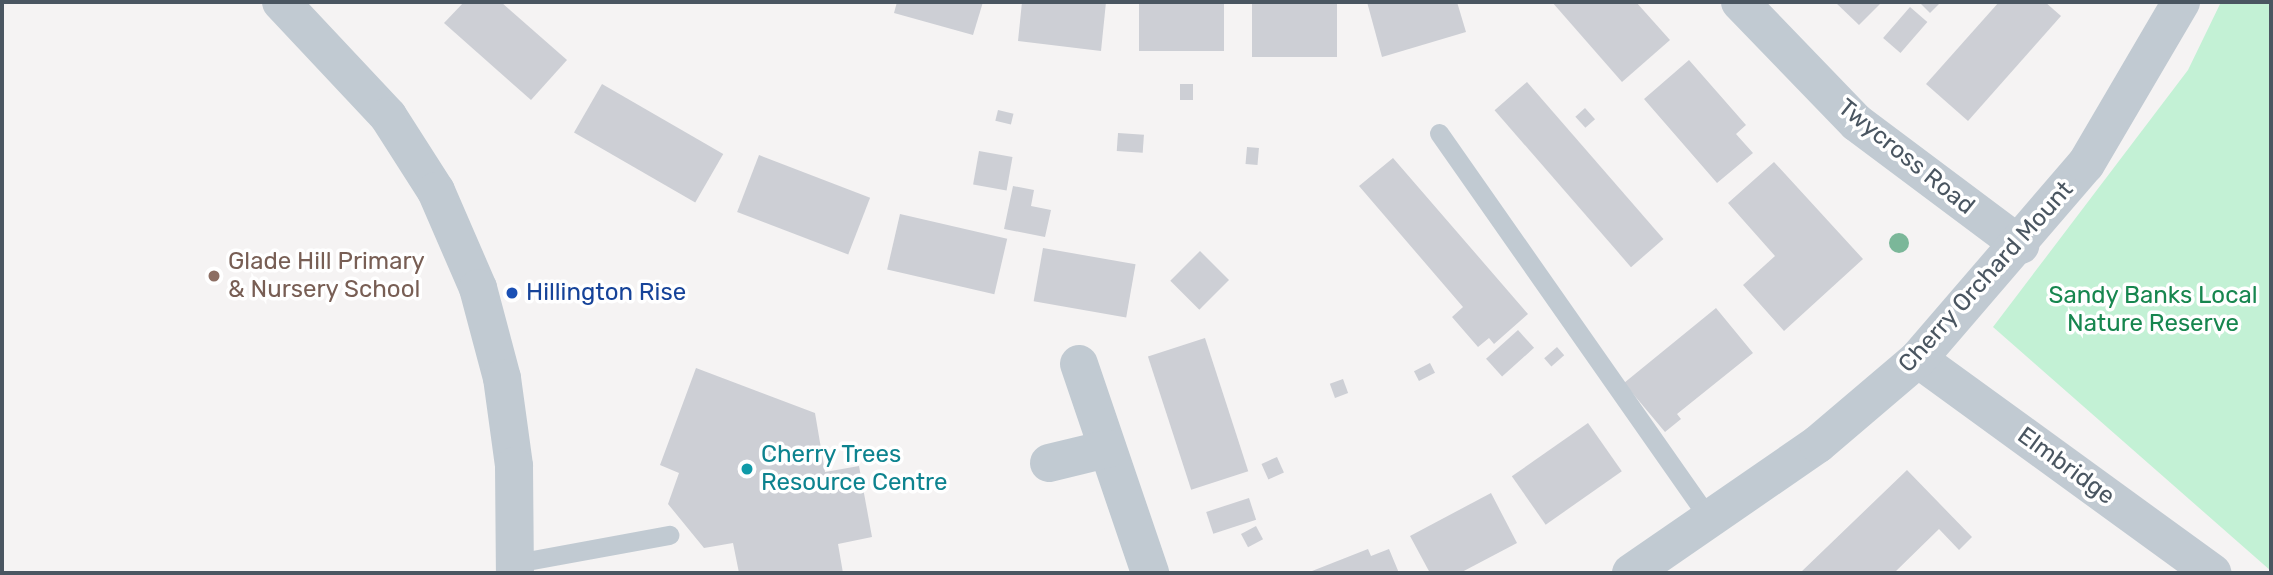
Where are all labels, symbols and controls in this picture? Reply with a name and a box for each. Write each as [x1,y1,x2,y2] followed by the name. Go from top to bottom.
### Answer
[1832,93,1980,221] street label: Twycross Road
[1892,175,2080,379] street label: Cherry Orchard Mount
[228,248,425,304] place label: Glade Hill Primary & Nursery School
[206,268,222,284] marker: Glade Hill Primary & Nursery School
[526,279,686,307] place label: Hillington Rise
[2048,282,2258,338] park label: Sandy Banks Local Nature Reserve
[504,285,520,301] marker: Hillington Rise
[2012,421,2120,511] street label: Elmbridge
[761,441,947,497] place label: Cherry Trees Resource Centre
[739,461,755,477] marker: Cherry Trees Resource Centre

